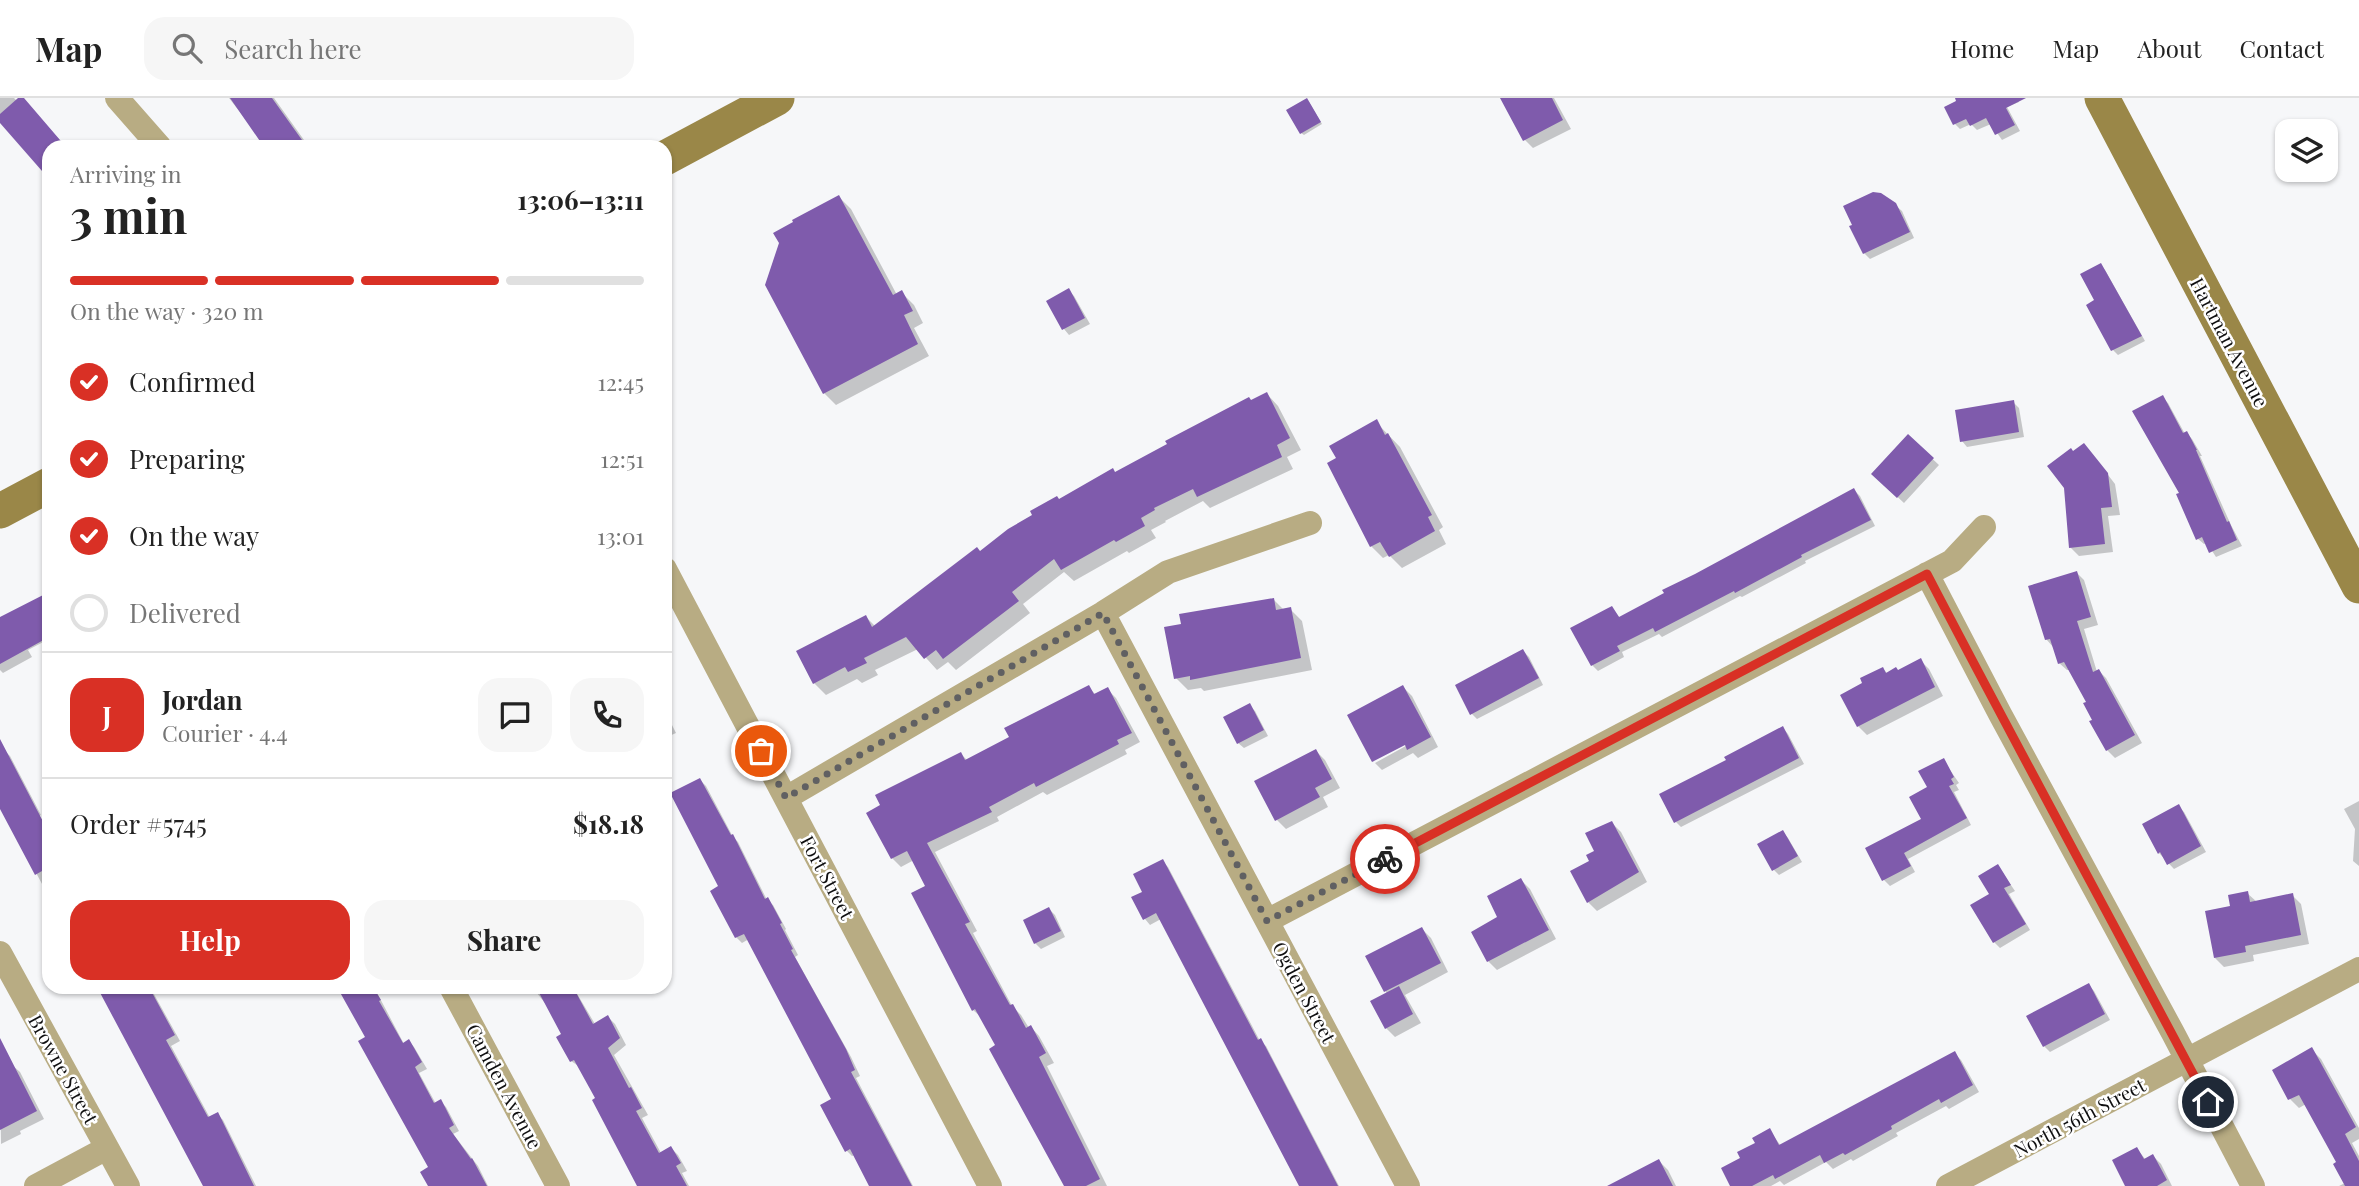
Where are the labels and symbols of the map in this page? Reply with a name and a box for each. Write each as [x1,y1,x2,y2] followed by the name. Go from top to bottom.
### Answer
[2185,273,2275,411] street label: Hartman Avenue
[731,721,791,781] pin
[1350,824,1420,894] courier
[795,831,861,924] street label: Fort Street
[1267,937,1343,1048] street label: Ogden Street
[23,1010,105,1129] street label: Browne Street
[461,1019,549,1153] street label: Camden Avenue
[2008,1071,2150,1163] street label: North 56th Street
[2178,1072,2238,1132] pin

